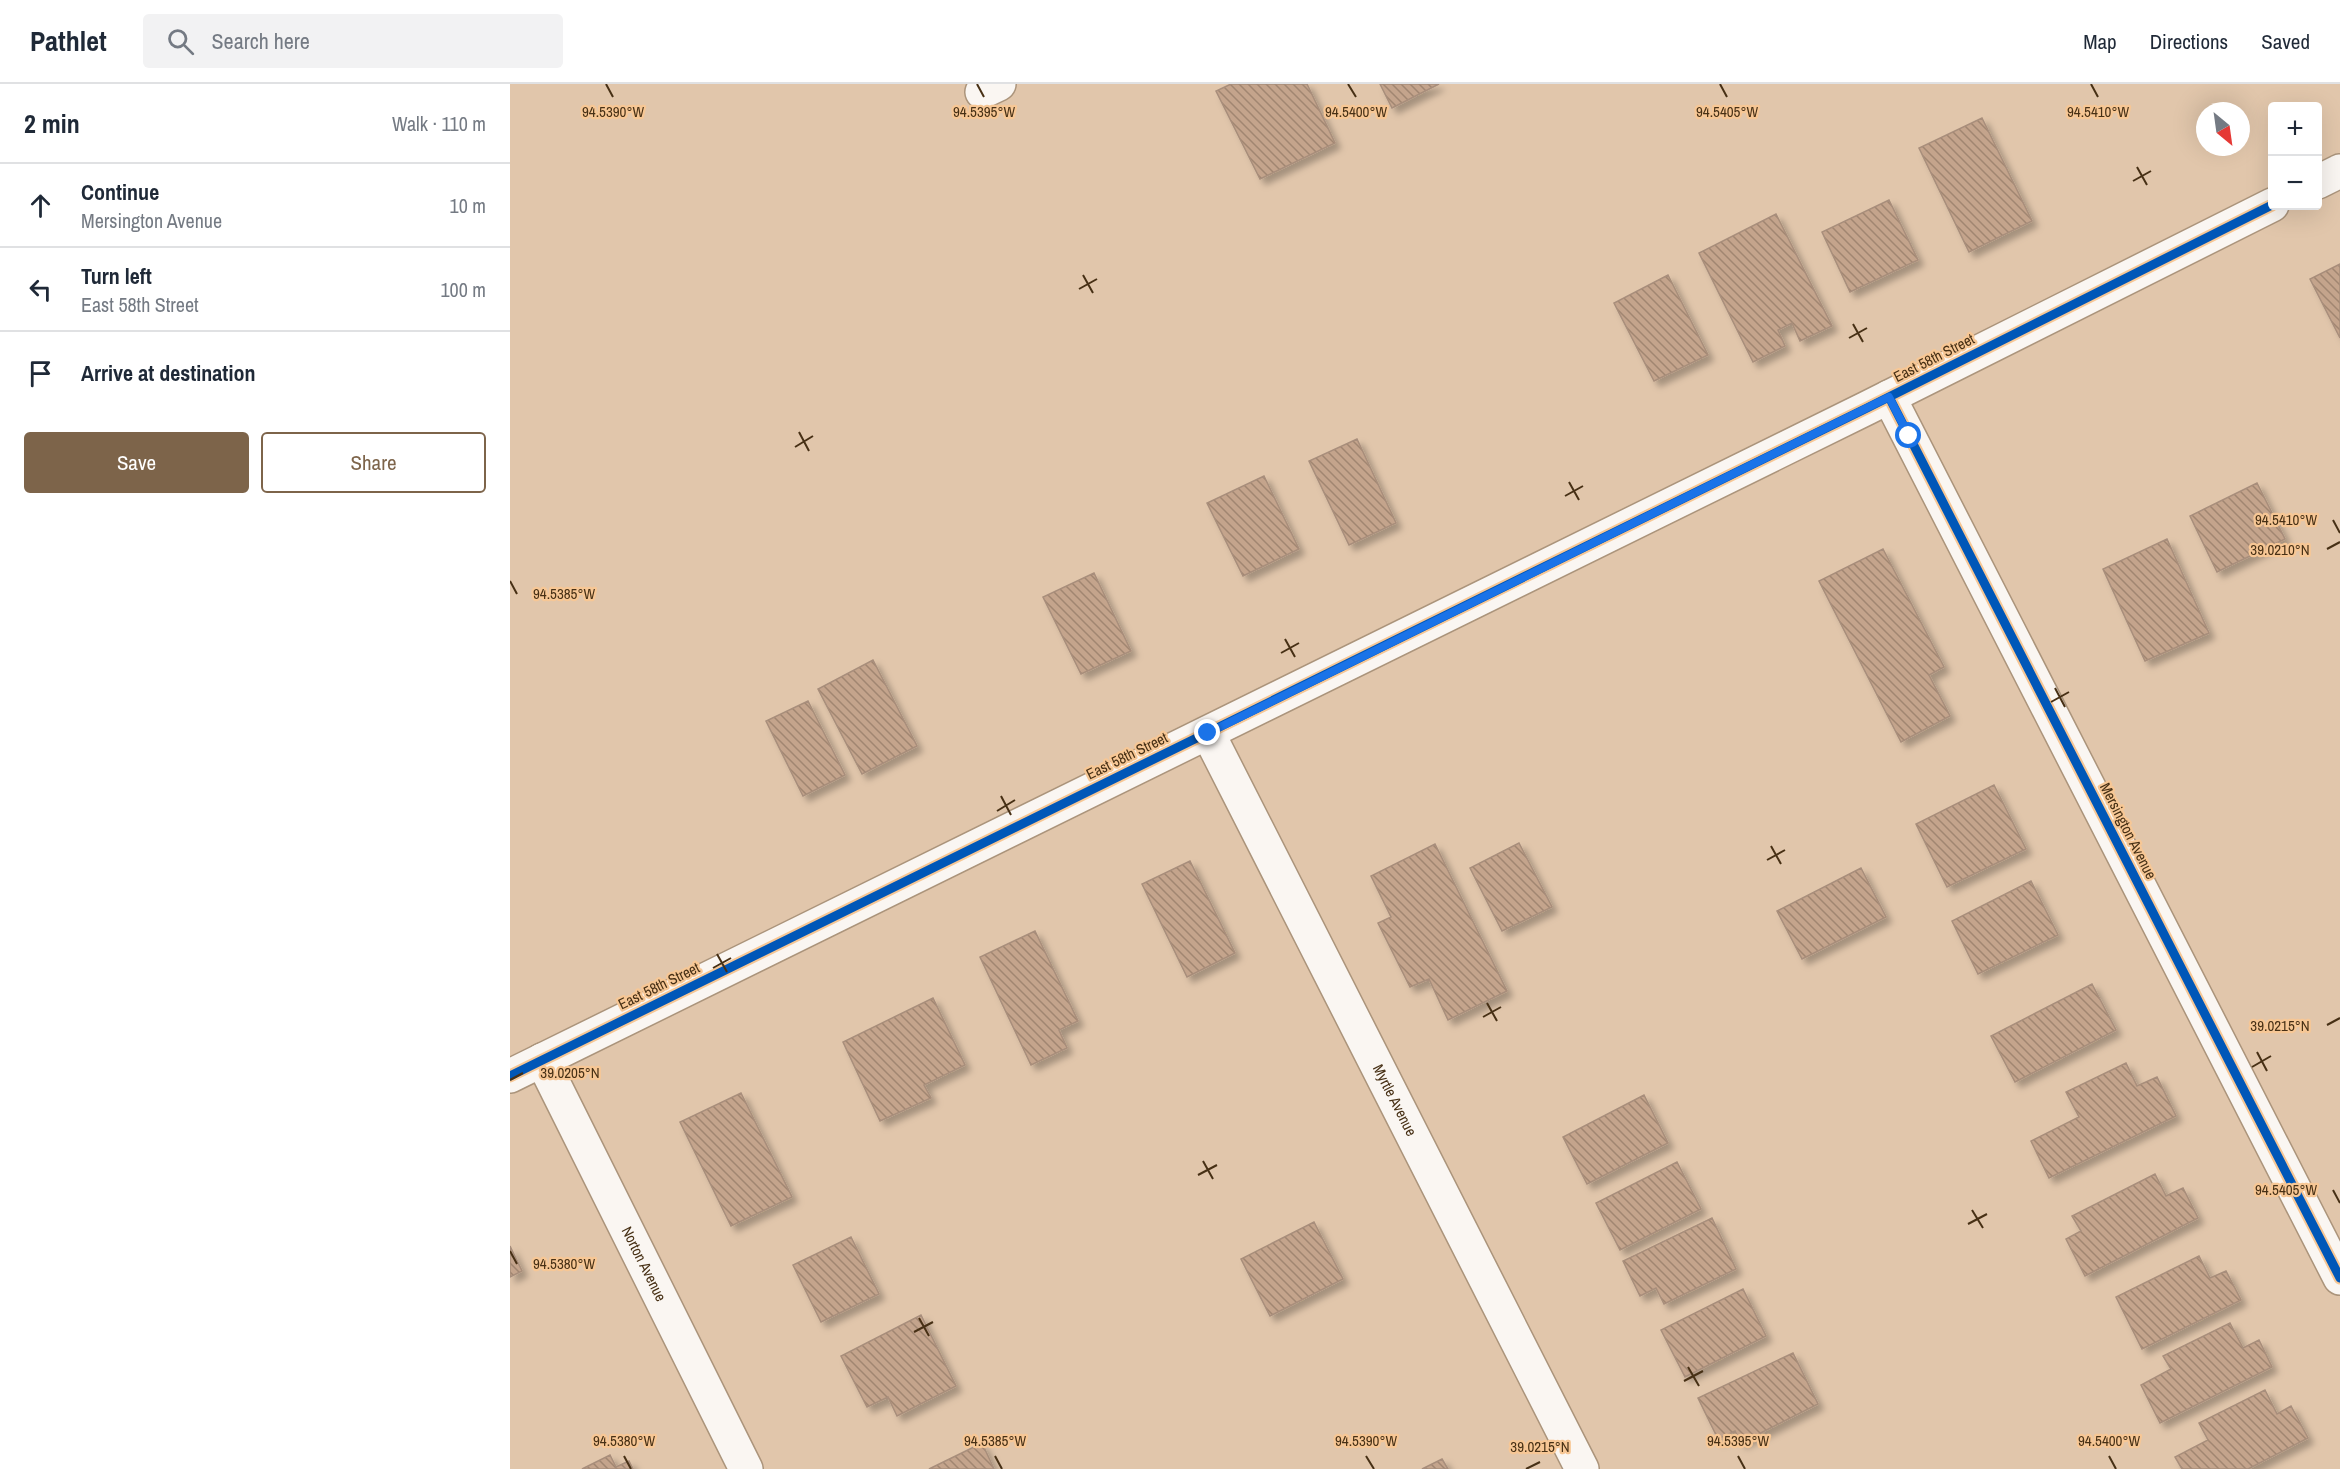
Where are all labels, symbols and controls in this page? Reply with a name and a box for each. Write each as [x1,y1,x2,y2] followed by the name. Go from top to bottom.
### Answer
[143,14,563,68] search box
[30,22,107,60] text: Pathlet
[164,25,197,58] icon: search
[212,26,310,56] text: Search here
[2083,27,2117,56] text: Map
[2150,27,2228,56] text: Directions
[2261,27,2310,56] text: Saved
[582,101,644,122] text: 94.5390°W
[953,101,1015,122] text: 94.5395°W
[1325,101,1387,122] text: 94.5400°W
[1696,101,1758,122] text: 94.5405°W
[2067,101,2129,122] text: 94.5410°W
[2196,102,2250,156] north arrow
[2268,102,2322,210] map controls
[2268,102,2322,156] button: +
[24,106,80,141] text: 2 min
[392,110,486,137] text: Walk · 110 m
[2268,156,2322,210] button: −
[81,177,159,207] text: Continue
[24,189,57,222] icon: ahead
[450,192,486,219] text: 10 m
[81,207,222,234] text: Mersington Avenue
[81,261,152,291] text: Turn left
[24,273,57,306] icon: left
[440,276,486,303] text: 100 m
[81,291,199,318] text: East 58th Street
[1890,328,1978,387] street label: East 58th Street
[24,357,57,390] icon: arrive
[81,358,255,388] text: Arrive at destination
[1895,422,1921,448] route start
[24,432,249,493] button: Save
[261,432,486,493] button: Share
[2255,509,2317,530] text: 94.5410°W
[2250,539,2310,560] text: 39.0210°N
[533,583,595,604] text: 94.5385°W
[1194,719,1220,745] route end
[1083,727,1172,784] street label: East 58th Street
[2095,779,2162,883] street label: Mersington Avenue
[615,957,704,1014] street label: East 58th Street
[2250,1015,2310,1036] text: 39.0215°N
[1368,1061,1422,1140] street label: Myrtle Avenue
[540,1062,600,1083] text: 39.0205°N
[2255,1179,2317,1200] text: 94.5405°W
[617,1223,672,1305] street label: Norton Avenue
[533,1253,595,1274] text: 94.5380°W
[593,1430,655,1451] text: 94.5380°W
[964,1430,1026,1451] text: 94.5385°W
[1335,1430,1397,1451] text: 94.5390°W
[1707,1430,1769,1451] text: 94.5395°W
[2078,1430,2140,1451] text: 94.5400°W
[1510,1436,1570,1457] text: 39.0215°N

